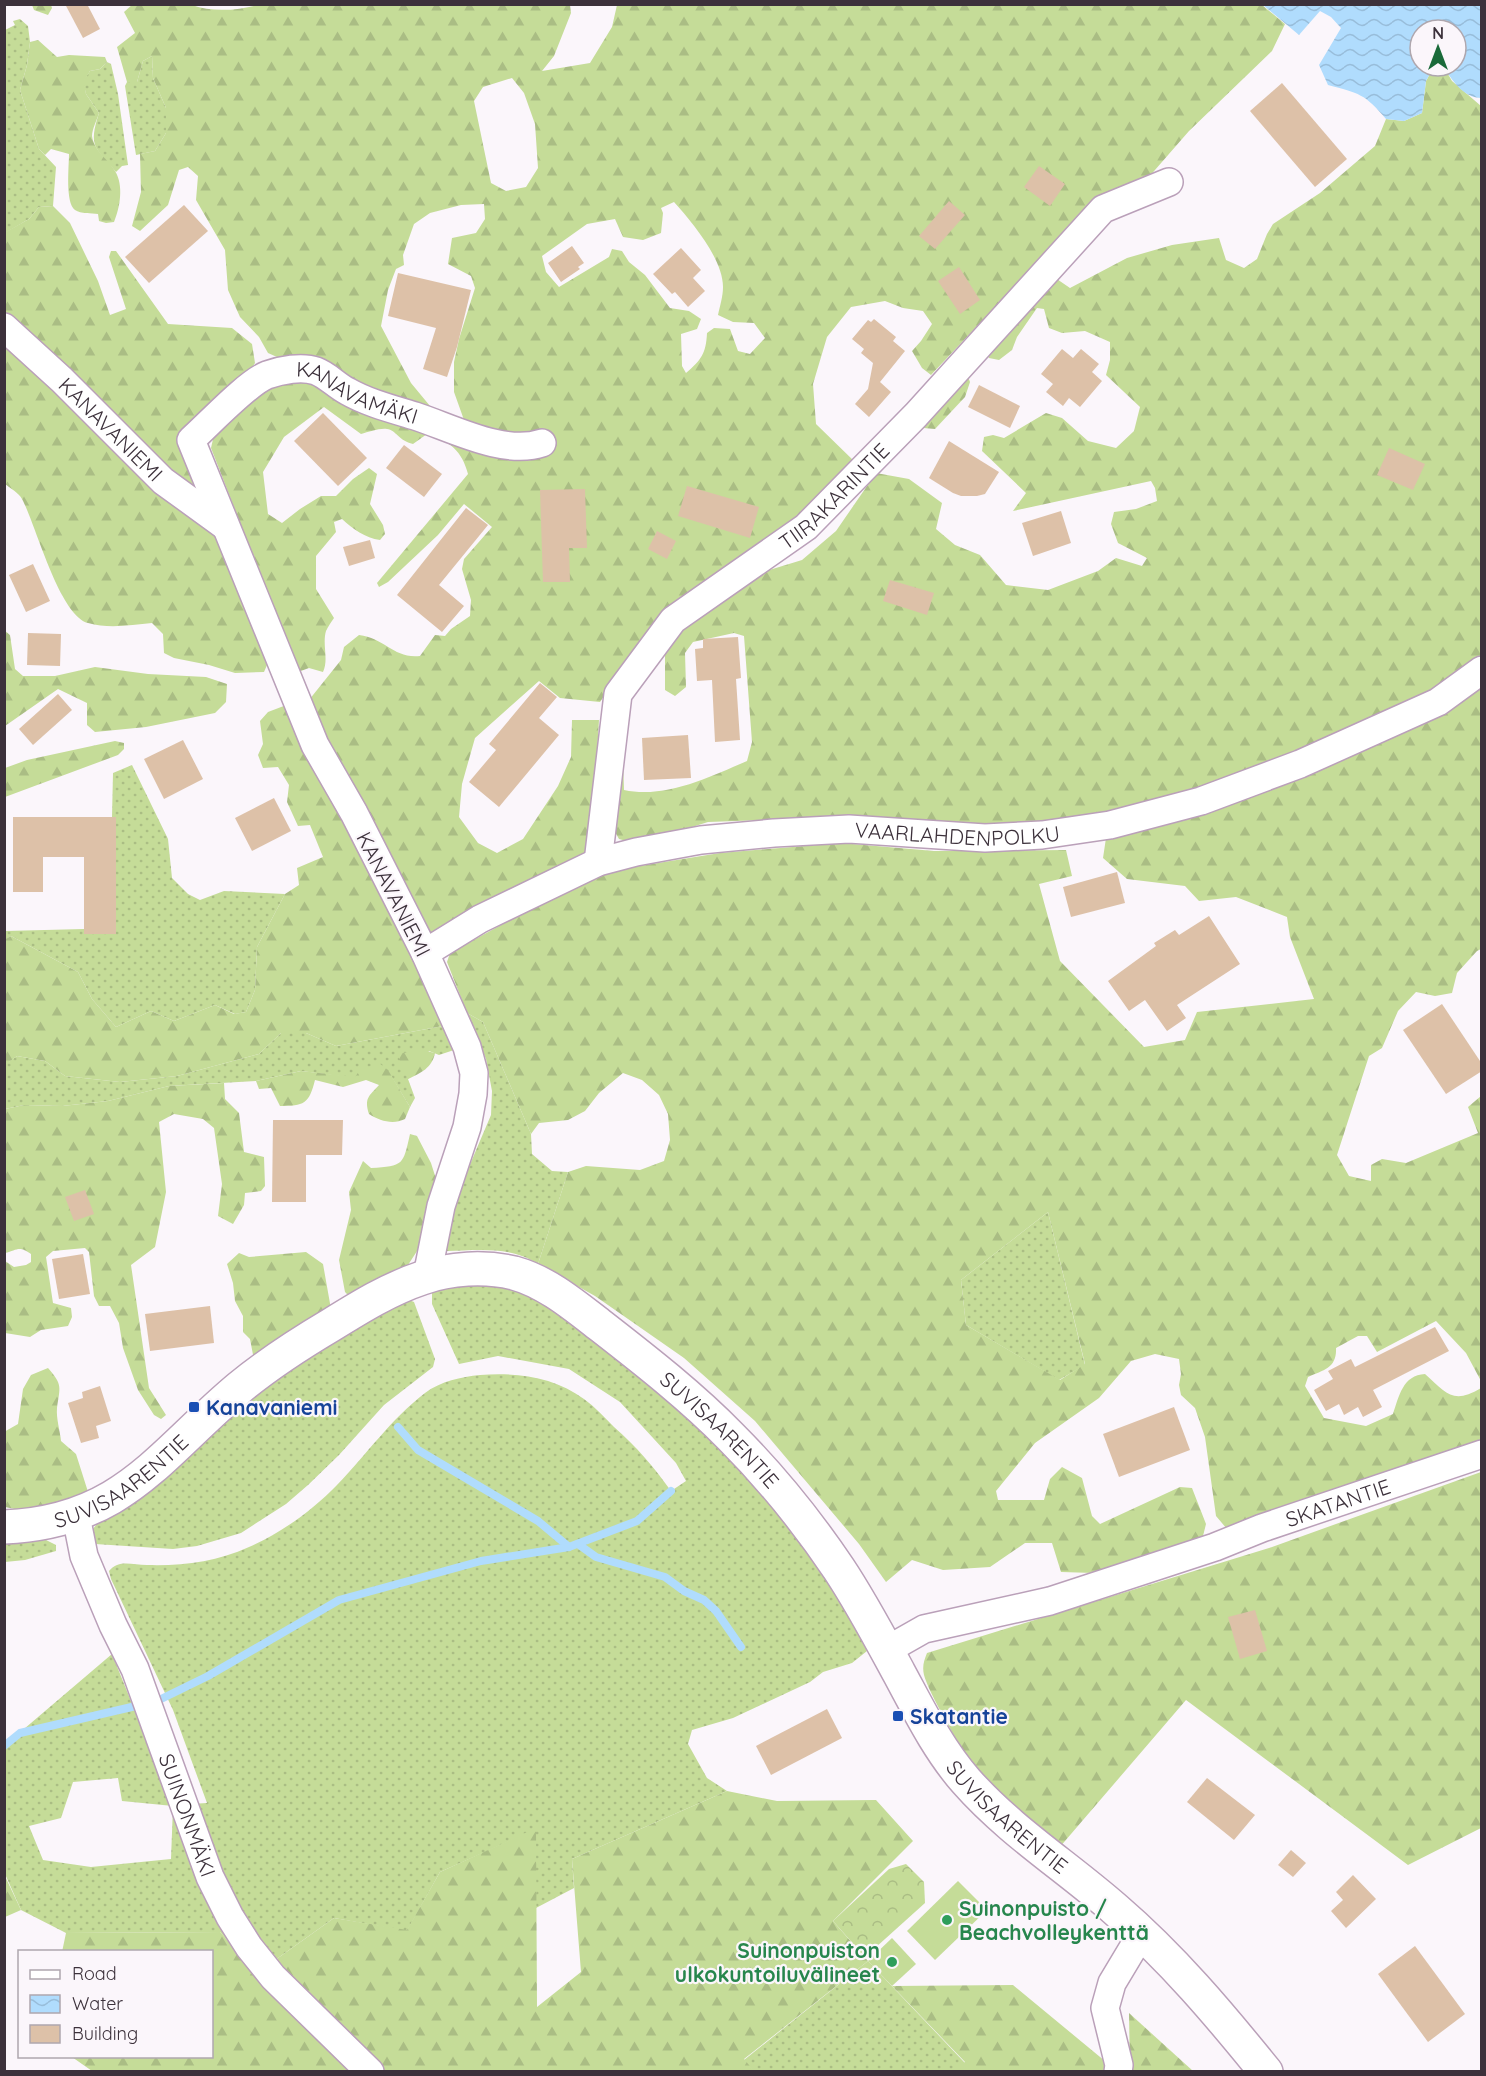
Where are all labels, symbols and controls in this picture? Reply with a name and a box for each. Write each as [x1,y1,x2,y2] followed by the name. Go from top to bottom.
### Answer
[1408,18,1468,78] north arrow
[1432,23,1444,43] text: N
[296,355,421,429] street label: KANAVAMÄKI
[54,372,169,487] street label: KANAVANIEMI
[774,437,894,555] street label: TIIRAKARINTIE
[854,816,1062,851] street label: VAARLAHDENPOLKU
[351,827,437,961] street label: KANAVANIEMI
[655,1366,785,1493] street label: SUVISAARENTIE
[206,1394,338,1420] place label: Kanavaniemi
[187,1400,201,1414] marker: Kanavaniemi
[51,1429,193,1533] street label: SUVISAARENTIE
[1282,1473,1394,1532] street label: SKATANTIE
[910,1703,1008,1729] place label: Skatantie
[891,1709,905,1723] marker: Skatantie
[154,1750,222,1880] street label: SUINONMÄKI
[941,1755,1073,1879] street label: SUVISAARENTIE
[959,1895,1149,1945] place label: Suinonpuisto / Beachvolleykenttä
[940,1913,954,1927] marker: Suinonpuisto / Beachvolleykenttä
[675,1937,880,1987] place label: Suinonpuiston ulkokuntoiluvälineet
[18,1950,213,2058] legend
[885,1955,899,1969] marker: Suinonpuiston ulkokuntoiluvälineet
[72,1962,117,1985] text: Road
[72,1992,123,2015] text: Water
[72,2022,138,2045] text: Building

